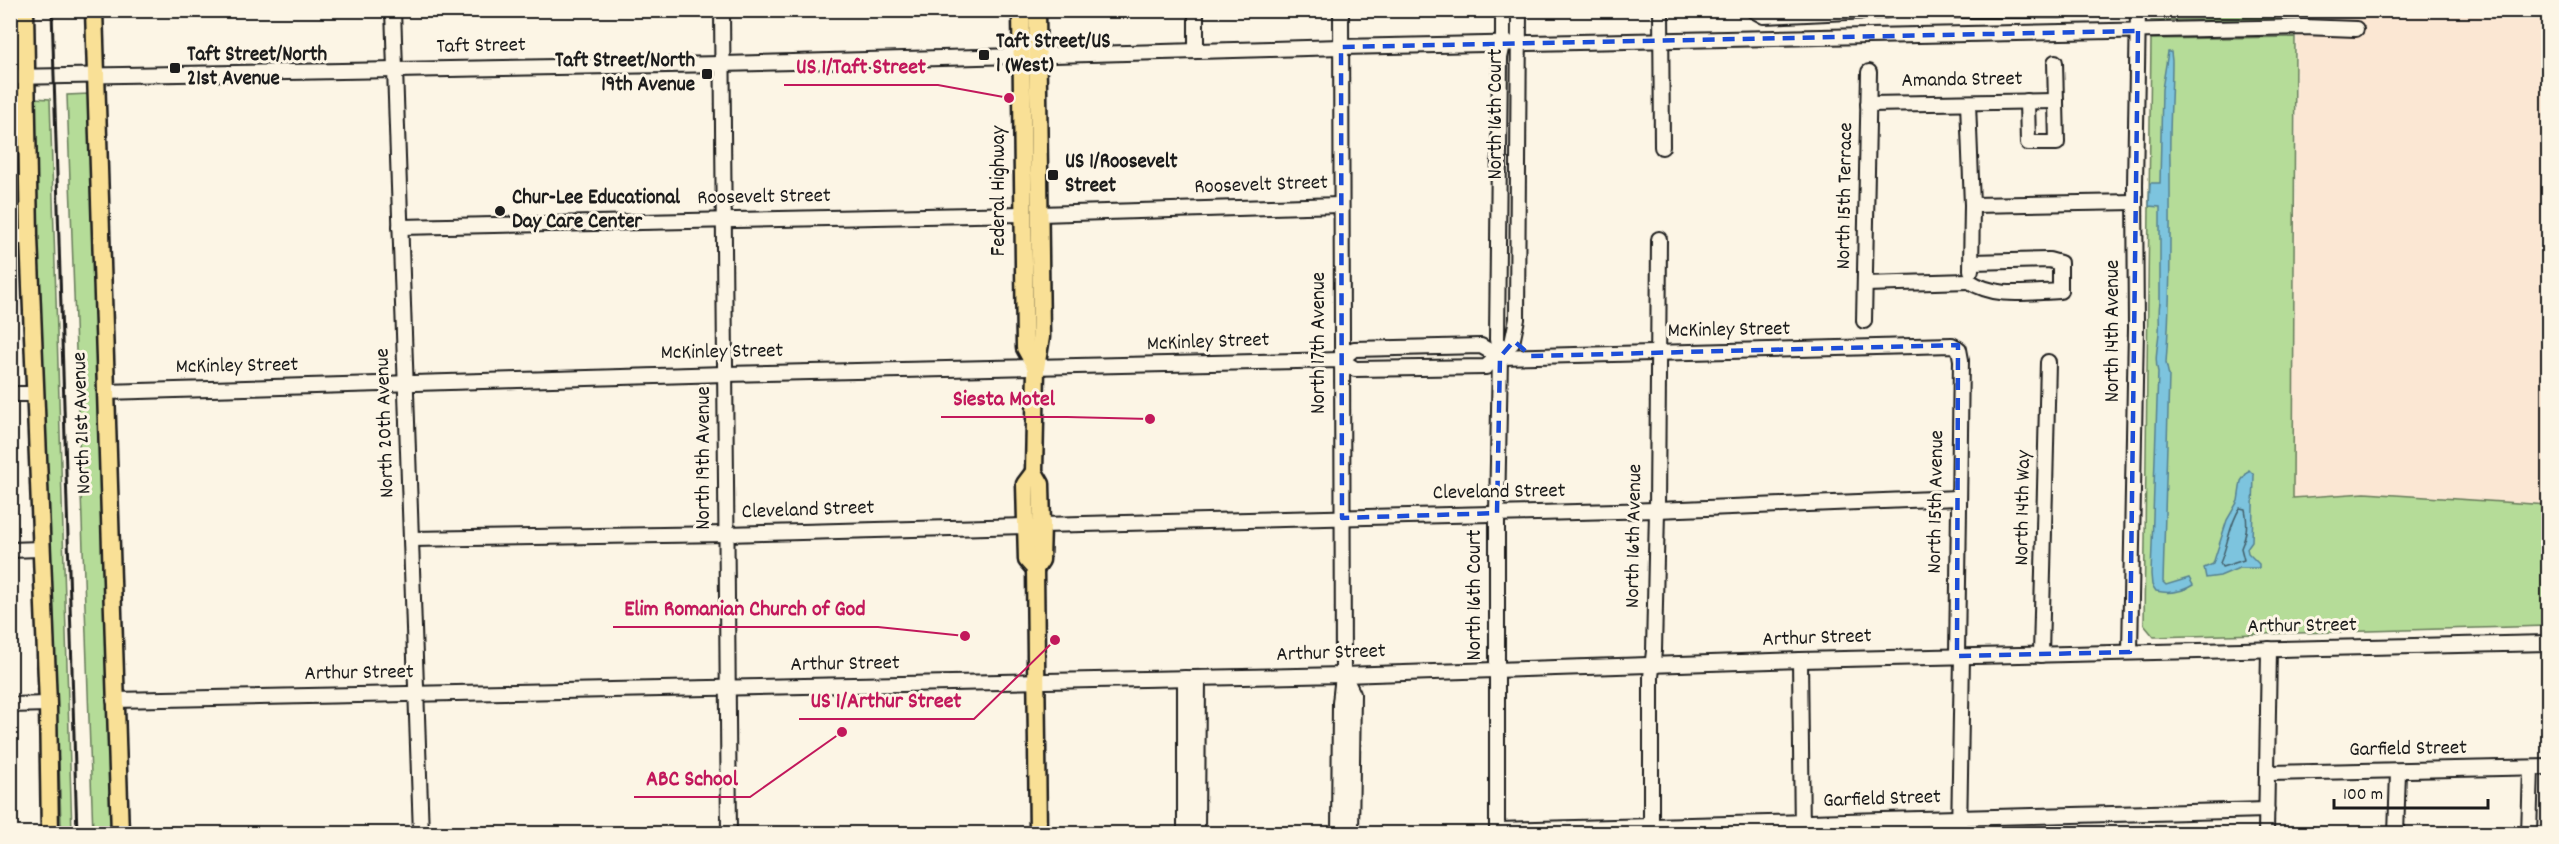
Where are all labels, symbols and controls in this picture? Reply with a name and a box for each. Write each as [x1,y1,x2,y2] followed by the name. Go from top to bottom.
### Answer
[996,28,1111,82] place label: Taft Street/US 1 (West)
[436,31,526,63] street label: Taft Street
[187,41,327,95] place label: Taft Street/North 21st Avenue
[784,45,938,85] callout: US 1/Taft Street
[555,47,695,101] place label: Taft Street/North 19th Avenue
[977,48,991,62] marker: Taft Street/US 1 (West)
[1482,48,1512,180] street label: North 16th Court
[796,53,927,84] text: US 1/Taft Street
[168,61,182,75] marker: Taft Street/North 21st Avenue
[1901,65,2023,97] street label: Amanda Street
[700,67,714,81] marker: Taft Street/North 19th Avenue
[1830,122,1862,270] street label: North 15th Terrace
[985,125,1015,256] street label: Federal Highway
[1065,148,1178,202] place label: US 1/Roosevelt Street
[1046,168,1060,182] marker: US 1/Roosevelt Street
[1194,169,1329,203] street label: Roosevelt Street
[697,182,831,214] street label: Roosevelt Street
[512,184,681,238] place label: Chur-Lee Educational Day Care Center
[493,204,507,218] marker: Chur-Lee Educational Day Care Center
[2099,260,2129,402] street label: North 14th Avenue
[1305,272,1335,414] street label: North 17th Avenue
[1667,315,1791,347] street label: McKinley Street
[1146,326,1270,360] street label: McKinley Street
[660,337,784,369] street label: McKinley Street
[368,348,404,498] street label: North 20th Avenue
[66,351,100,495] street label: North 21st Avenue
[175,351,299,383] street label: McKinley Street
[941,377,1067,417] callout: Siesta Motel
[953,385,1056,416] text: Siesta Motel
[690,386,720,530] street label: North 19th Avenue
[1921,430,1953,574] street label: North 15th Avenue
[2008,449,2040,566] street label: North 14th Way
[1619,464,1651,608] street label: North 16th Avenue
[1432,477,1566,509] street label: Cleveland Street
[741,494,875,528] street label: Cleveland Street
[1461,529,1491,661] street label: North 16th Court
[613,587,878,627] callout: Elim Romanian Church of God
[624,595,866,626] text: Elim Romanian Church of God
[2247,611,2357,643] street label: Arthur Street
[1762,622,1872,656] street label: Arthur Street
[1276,637,1386,671] street label: Arthur Street
[790,649,900,681] street label: Arthur Street
[304,658,414,690] street label: Arthur Street
[799,679,974,719] callout: US 1/Arthur Street
[811,687,962,718] text: US 1/Arthur Street
[2349,734,2467,766] street label: Garfield Street
[634,757,750,797] callout: ABC School
[646,765,739,796] text: ABC School
[2334,772,2488,810] scale bar
[1823,783,1942,817] street label: Garfield Street
[2343,783,2383,808] text: 100 m

